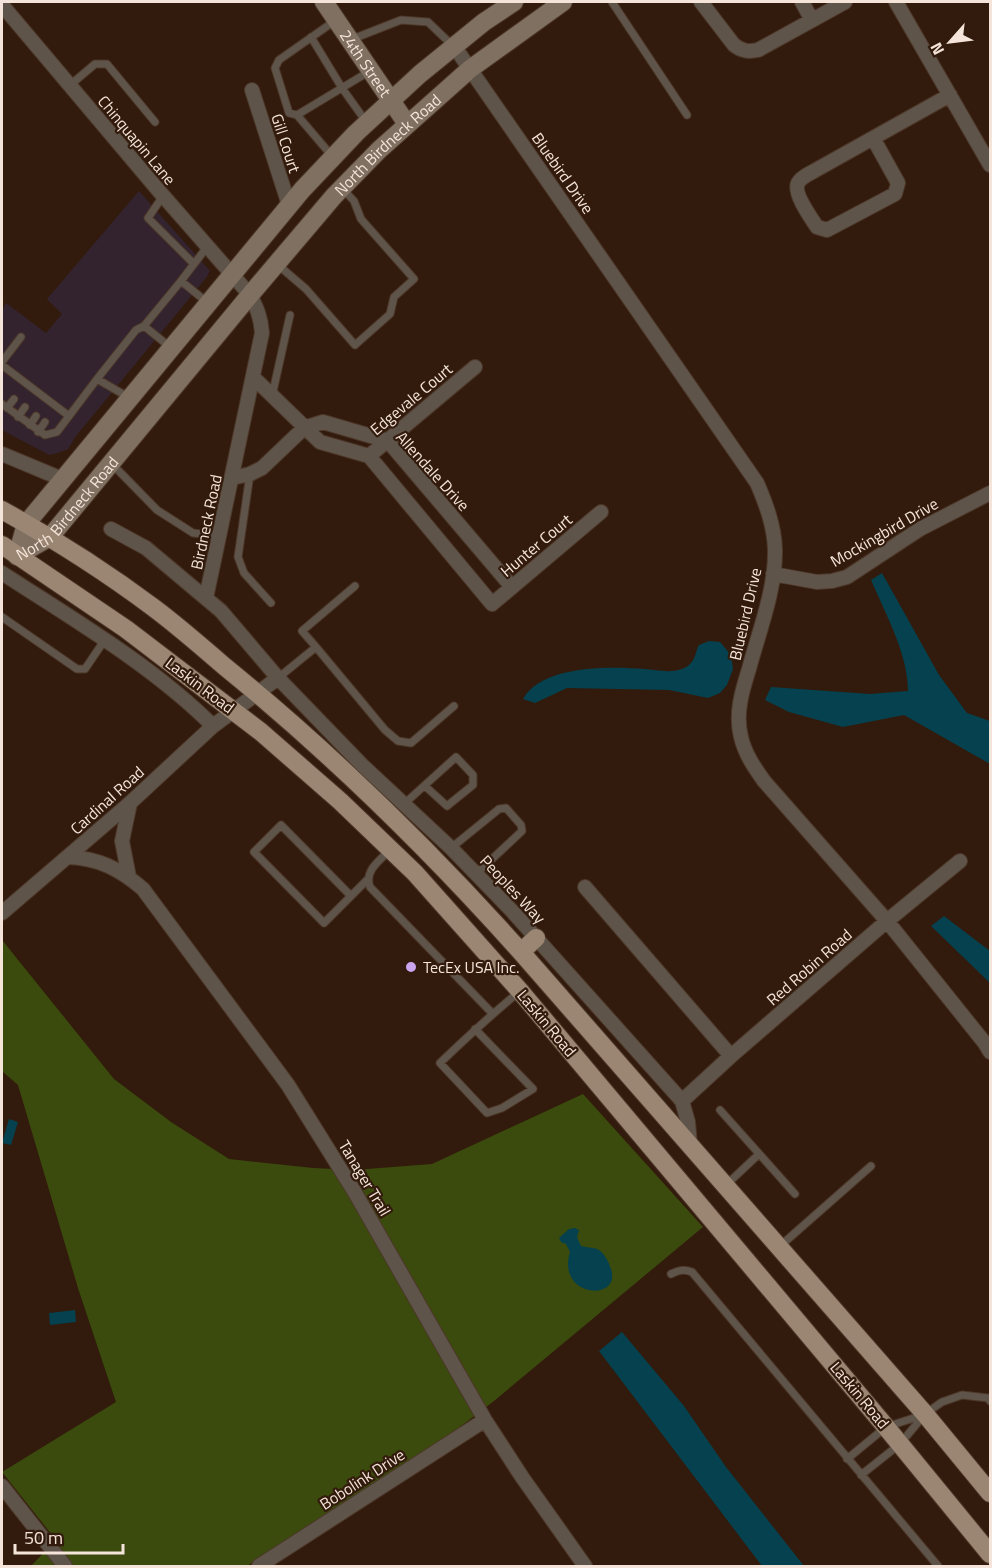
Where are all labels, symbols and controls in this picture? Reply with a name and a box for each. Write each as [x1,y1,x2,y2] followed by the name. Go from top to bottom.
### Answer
[920,12,980,72] north arrow
[334,25,397,102] street label: 24th Street
[924,39,950,60] text: N
[329,88,446,201] street label: North Birdneck Road
[92,90,182,190] street label: Chinquapin Lane
[265,110,307,176] street label: Gill Court
[526,127,600,219] street label: Bluebird Drive
[365,357,458,441] street label: Edgevale Court
[391,426,475,516] street label: Allendale Drive
[11,451,124,566] street label: North Birdneck Road
[184,472,228,572] street label: Birdneck Road
[826,491,942,573] street label: Mockingbird Drive
[495,508,577,582] street label: Hunter Court
[723,565,767,663] street label: Bluebird Drive
[160,651,240,719] street label: Laskin Road
[65,760,149,840] street label: Cardinal Road
[475,849,552,929] street label: Peoples Way
[761,923,857,1011] street label: Red Robin Road
[423,955,519,979] place label: TecEx USA Inc.
[404,960,418,974] marker: TecEx USA Inc.
[512,984,582,1062] street label: Laskin Road
[333,1135,397,1221] street label: Tanager Trail
[825,1356,895,1434] street label: Laskin Road
[315,1442,409,1516] street label: Bobolink Drive
[15,1517,123,1555] scale bar
[24,1524,63,1551] text: 50 m

